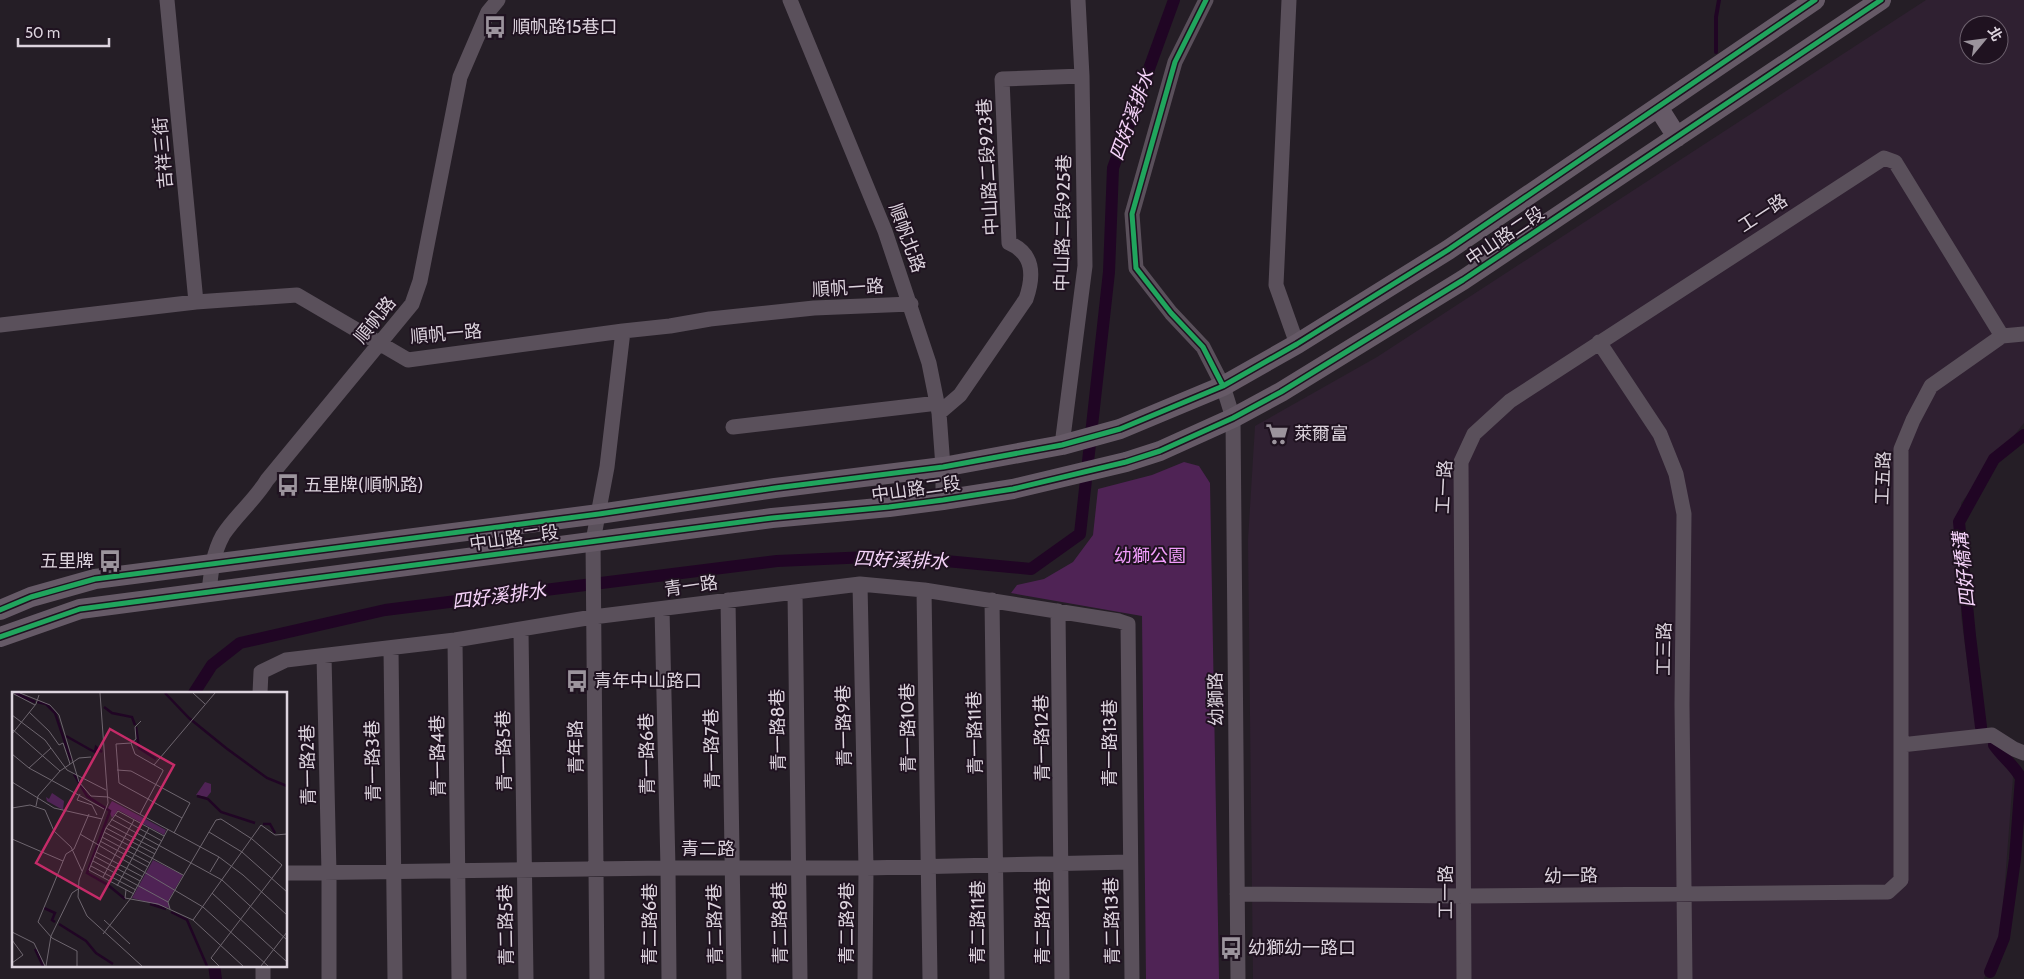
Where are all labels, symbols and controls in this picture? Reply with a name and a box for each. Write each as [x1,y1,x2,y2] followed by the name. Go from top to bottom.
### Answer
[482,14,508,40] bus stop icon: 順帆路15巷口
[18,15,109,47] scale bar
[1959,15,2009,65] north arrow
[512,16,618,38] place label: 順帆路15巷口
[1984,23,2007,44] text: 北
[25,24,60,42] text: 50 m
[1105,65,1159,164] water label: 四好溪排水
[973,98,1003,236] street label: 中山路二段923巷
[149,116,177,190] street label: 吉祥三街
[1051,154,1075,292] street label: 中山路二段925巷
[1734,189,1792,237] street label: 工一路
[884,200,930,276] street label: 順帆北路
[1462,202,1548,270] street label: 中山路二段
[811,275,885,301] street label: 順帆一路
[349,292,401,348] street label: 順帆路
[409,320,483,348] street label: 順帆一路
[1264,421,1290,447] supermarket icon: 萊爾富
[1294,423,1348,445] place label: 萊爾富
[1871,451,1895,505] street label: 工五路
[1432,459,1456,515] street label: 工一路
[275,472,301,498] bus stop icon: 五里牌(順帆路)
[870,472,962,506] street label: 中山路二段
[304,474,423,496] place label: 五里牌(順帆路)
[468,521,560,555] street label: 中山路二段
[1948,528,1979,609] water label: 四好橋溝
[1114,545,1186,567] park label: 幼獅公園
[853,547,950,573] water label: 四好溪排水
[97,548,123,574] bus stop icon: 五里牌
[40,550,94,572] place label: 五里牌
[663,571,719,601] street label: 青一路
[450,579,549,613] water label: 四好溪排水
[1653,622,1675,676] street label: 工三路
[564,668,590,694] bus stop icon: 青年中山路口
[594,670,702,692] place label: 青年中山路口
[1205,672,1227,726] street label: 幼獅路
[896,683,920,773] street label: 青一路10巷
[832,685,856,767] street label: 青一路9巷
[766,688,790,772] street label: 青一路8巷
[963,691,987,775] street label: 青一路11巷
[12,692,288,966] inset map
[1030,694,1054,782] street label: 青一路12巷
[1099,699,1121,787] street label: 青一路13巷
[700,708,724,790] street label: 青一路7巷
[492,710,516,792] street label: 青一路5巷
[635,713,659,795] street label: 青一路6巷
[426,715,450,797] street label: 青一路4巷
[361,720,385,802] street label: 青一路3巷
[565,720,587,774] street label: 青年路
[296,724,320,806] street label: 青一路2巷
[681,838,735,860] street label: 青二路
[1435,865,1457,919] street label: 工一路
[1544,865,1598,887] street label: 幼一路
[1032,877,1054,965] street label: 青二路12巷
[1100,877,1124,965] street label: 青二路13巷
[967,880,989,964] street label: 青二路11巷
[768,881,792,965] street label: 青二路8巷
[836,882,858,964] street label: 青二路9巷
[639,883,661,965] street label: 青二路6巷
[703,883,727,965] street label: 青二路7巷
[494,884,518,966] street label: 青二路5巷
[1218,935,1244,961] bus stop icon: 幼獅幼一路口
[1248,937,1356,959] place label: 幼獅幼一路口

